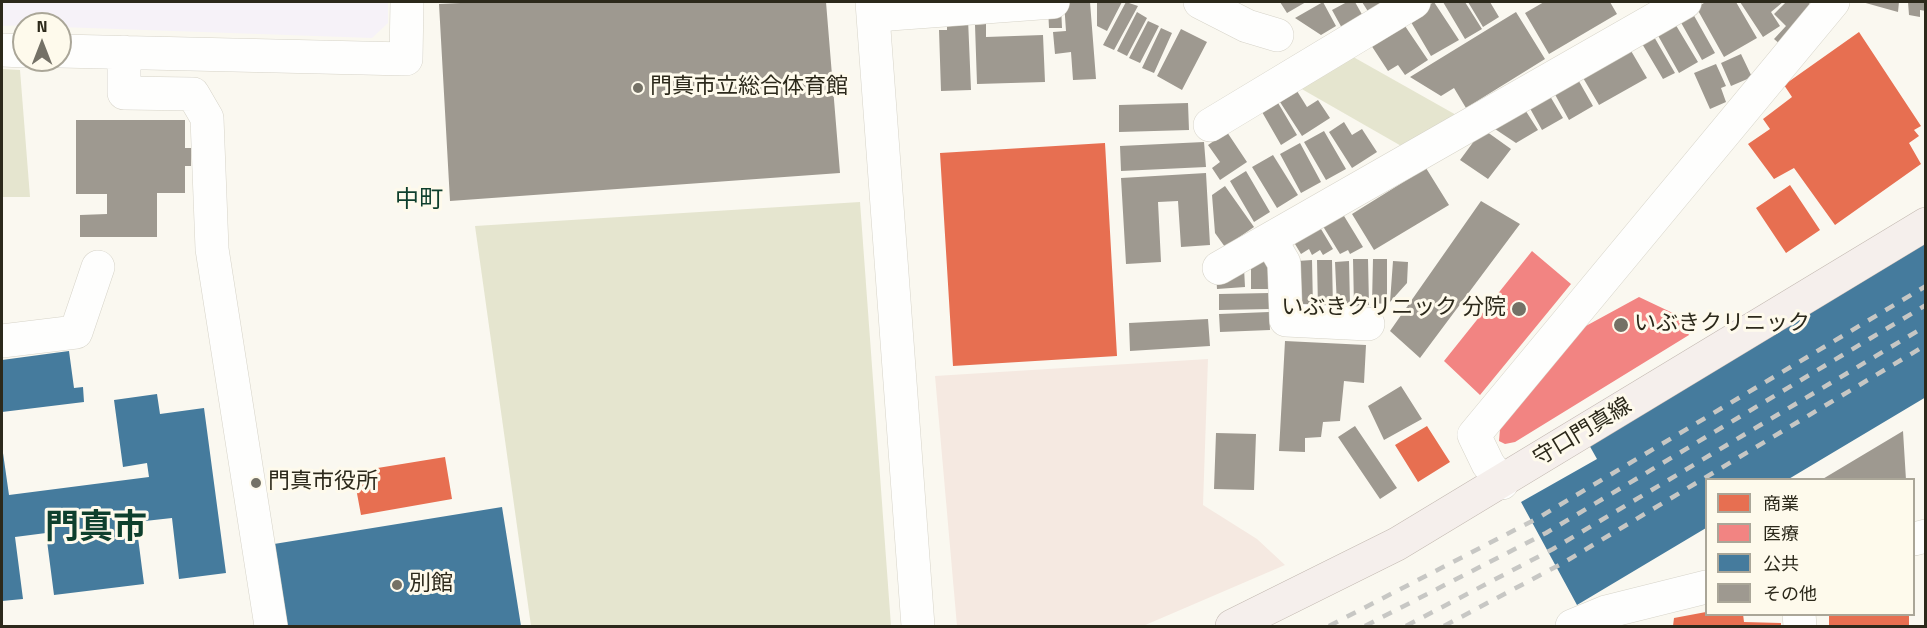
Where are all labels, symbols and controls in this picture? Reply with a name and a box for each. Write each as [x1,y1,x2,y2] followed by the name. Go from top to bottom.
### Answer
[12,12,72,72] north arrow
[36,14,48,38] text: N
[650,75,848,101] place label: 門真市立総合体育館
[631,81,645,95] marker: 門真市立総合体育館
[395,187,443,215] district label: 中町
[1281,296,1506,322] place label: いぶきクリニック 分院
[1510,300,1528,318] marker: いぶきクリニック 分院
[1634,312,1810,338] place label: いぶきクリニック
[1612,316,1630,334] marker: いぶきクリニック
[1529,393,1637,473] street label: 守口門真線
[268,470,378,496] place label: 門真市役所
[249,476,263,490] marker: 門真市役所
[1705,478,1915,616] legend
[1763,490,1799,517] text: 商業
[45,510,147,550] district label: 門真市
[1763,520,1799,547] text: 医療
[1763,550,1799,577] text: 公共
[409,572,453,598] place label: 別館
[390,578,404,592] marker: 別館
[1763,580,1817,607] text: その他

